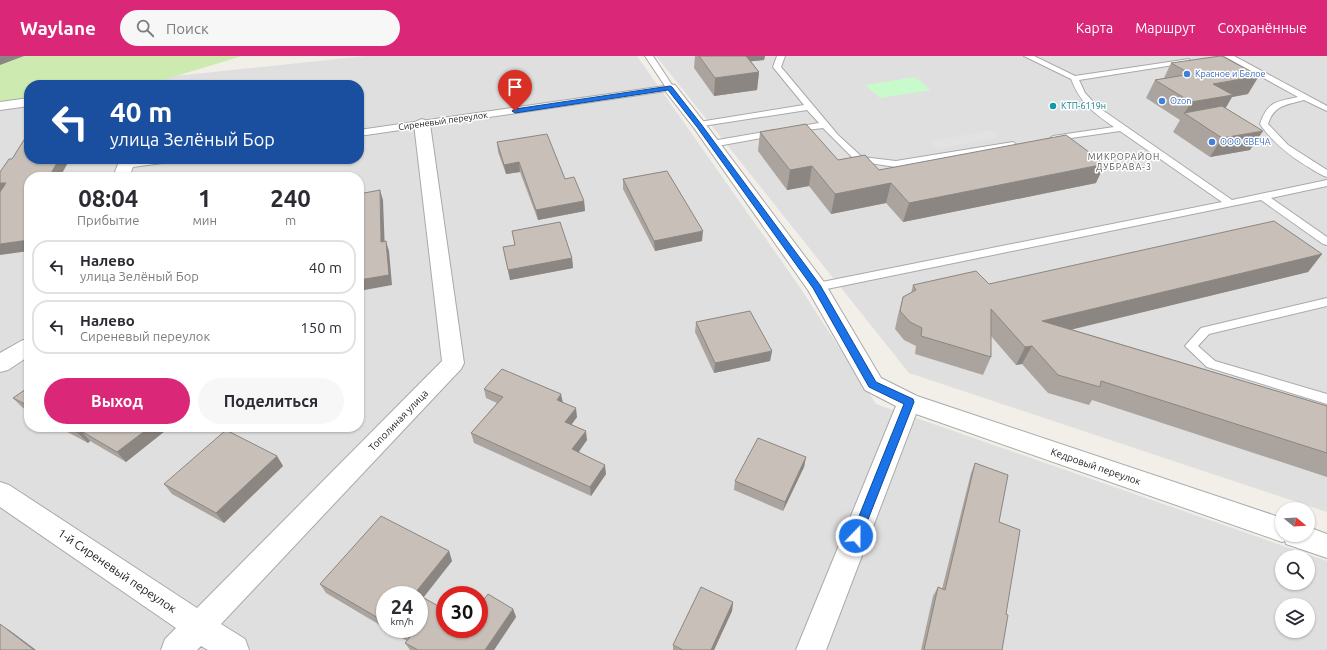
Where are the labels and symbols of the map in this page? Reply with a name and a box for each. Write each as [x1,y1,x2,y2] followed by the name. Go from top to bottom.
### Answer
[1182,69,1192,79] marker: Красное и Белое
[1195,69,1266,79] place label: Красное и Белое
[498,70,532,111] pin
[1157,96,1167,106] marker: Ozon
[1170,96,1191,106] place label: Ozon
[1048,101,1058,111] marker: КТП-6119н
[1061,101,1106,111] place label: КТП-6119н
[398,110,489,132] street label: Сиреневый переулок
[1207,137,1217,147] marker: ООО СВЕЧА
[1220,137,1271,147] place label: ООО СВЕЧА
[1088,151,1160,172] district label: МИКРОРАЙОН ДУБРАВА-3
[367,388,430,453] street label: Тополиная улица
[1049,446,1142,487] street label: Кедровый переулок
[1275,502,1315,542] north arrow
[835,515,877,557] position arrow
[56,526,179,615] street label: 1-й Сиреневый переулок
[436,586,488,638] speed limit sign: 30

